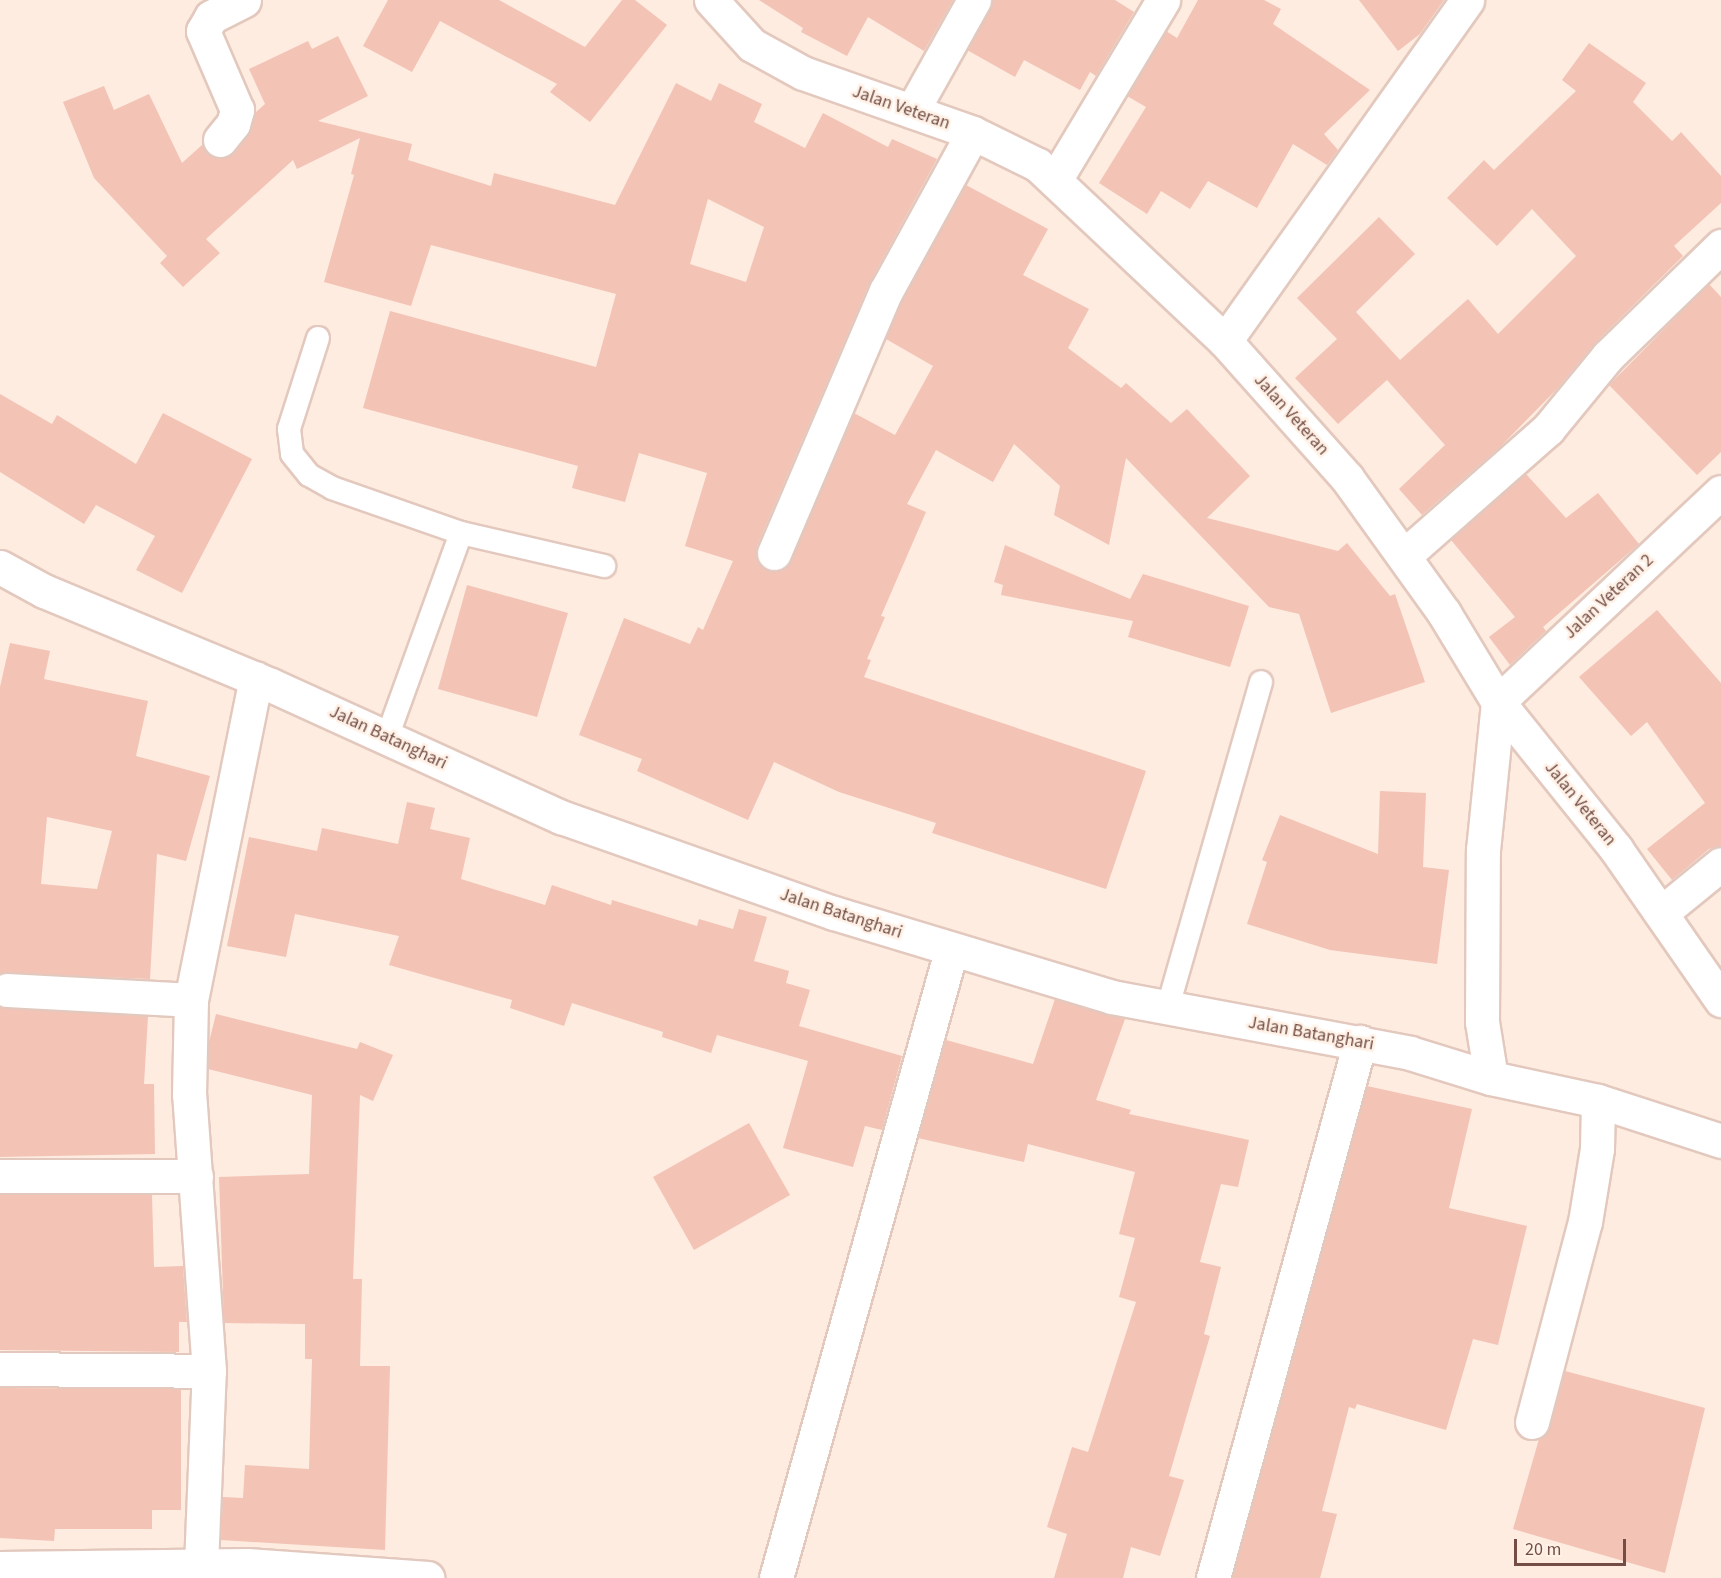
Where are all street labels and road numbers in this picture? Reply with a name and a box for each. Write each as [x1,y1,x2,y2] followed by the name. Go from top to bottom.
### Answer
[849,81,953,135] street label: Jalan Veteran
[1249,370,1333,460] street label: Jalan Veteran
[1560,550,1658,644] street label: Jalan Veteran 2
[326,701,450,775] street label: Jalan Batanghari
[1539,758,1621,850] street label: Jalan Veteran
[777,884,905,944] street label: Jalan Batanghari
[1246,1012,1376,1056] street label: Jalan Batanghari

